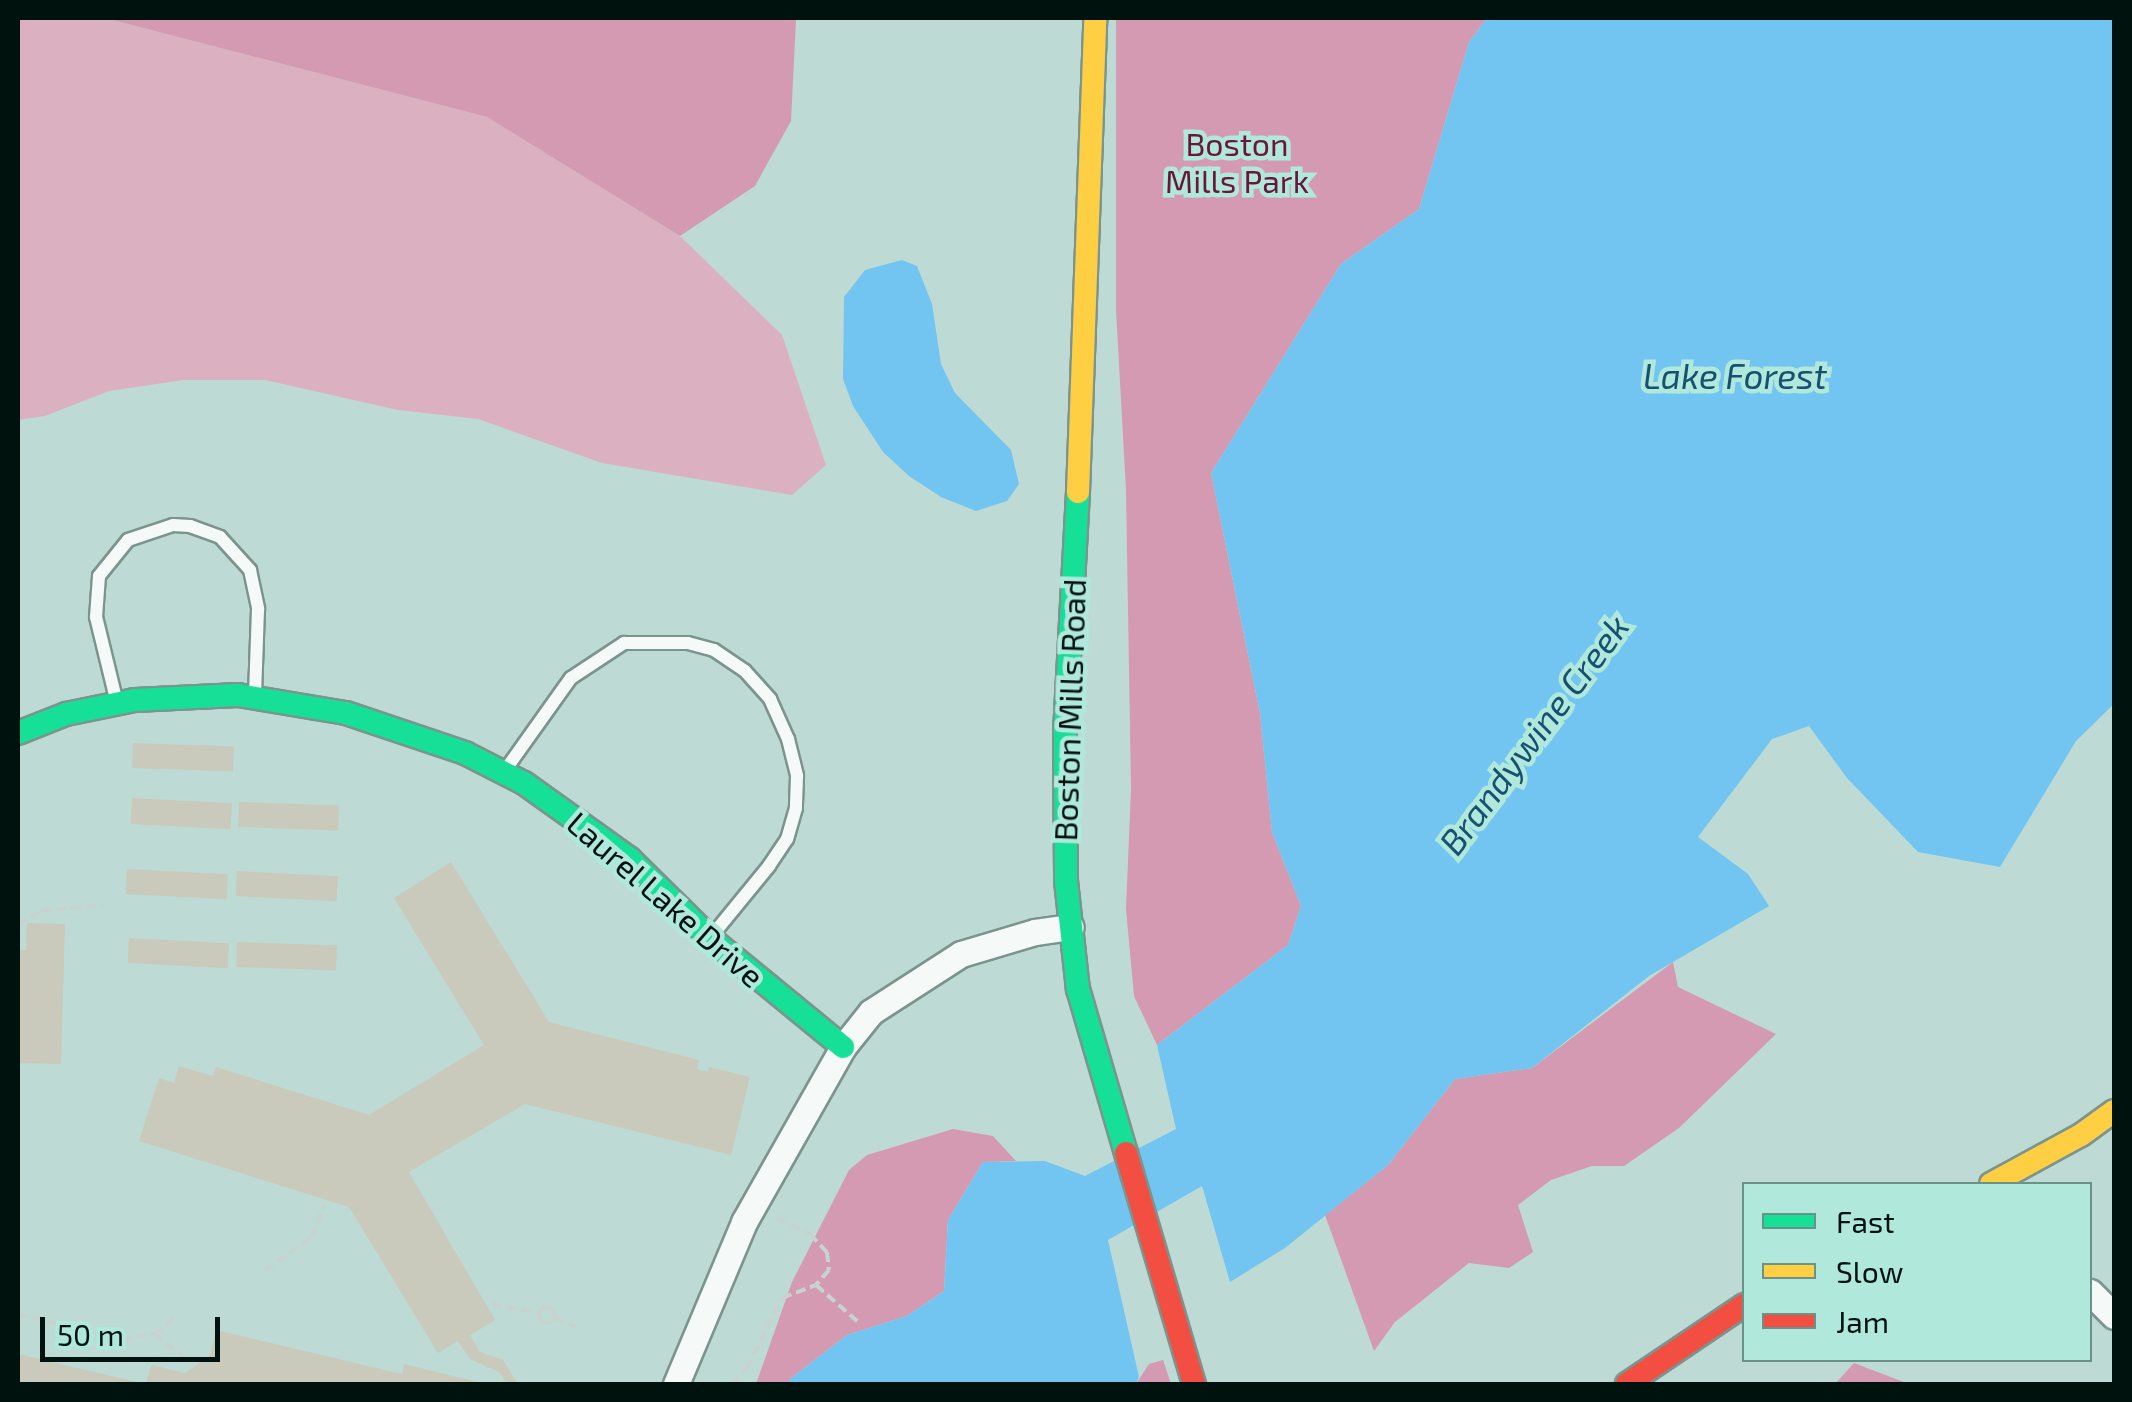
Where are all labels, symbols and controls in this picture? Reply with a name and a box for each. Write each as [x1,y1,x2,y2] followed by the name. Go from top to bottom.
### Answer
[1165,125,1309,200] park label: Boston Mills Park
[1643,354,1827,396] water label: Lake Forest
[1045,578,1093,842] street label: Boston Mills Road
[1429,606,1637,862] water label: Brandywine Creek
[560,803,772,995] street label: Laurel Lake Drive
[1742,1182,2092,1362] legend
[1836,1203,1895,1239] text: Fast
[1836,1253,1903,1289] text: Slow
[45,1297,225,1359] scale bar
[1836,1303,1889,1339] text: Jam
[57,1316,124,1352] text: 50 m

